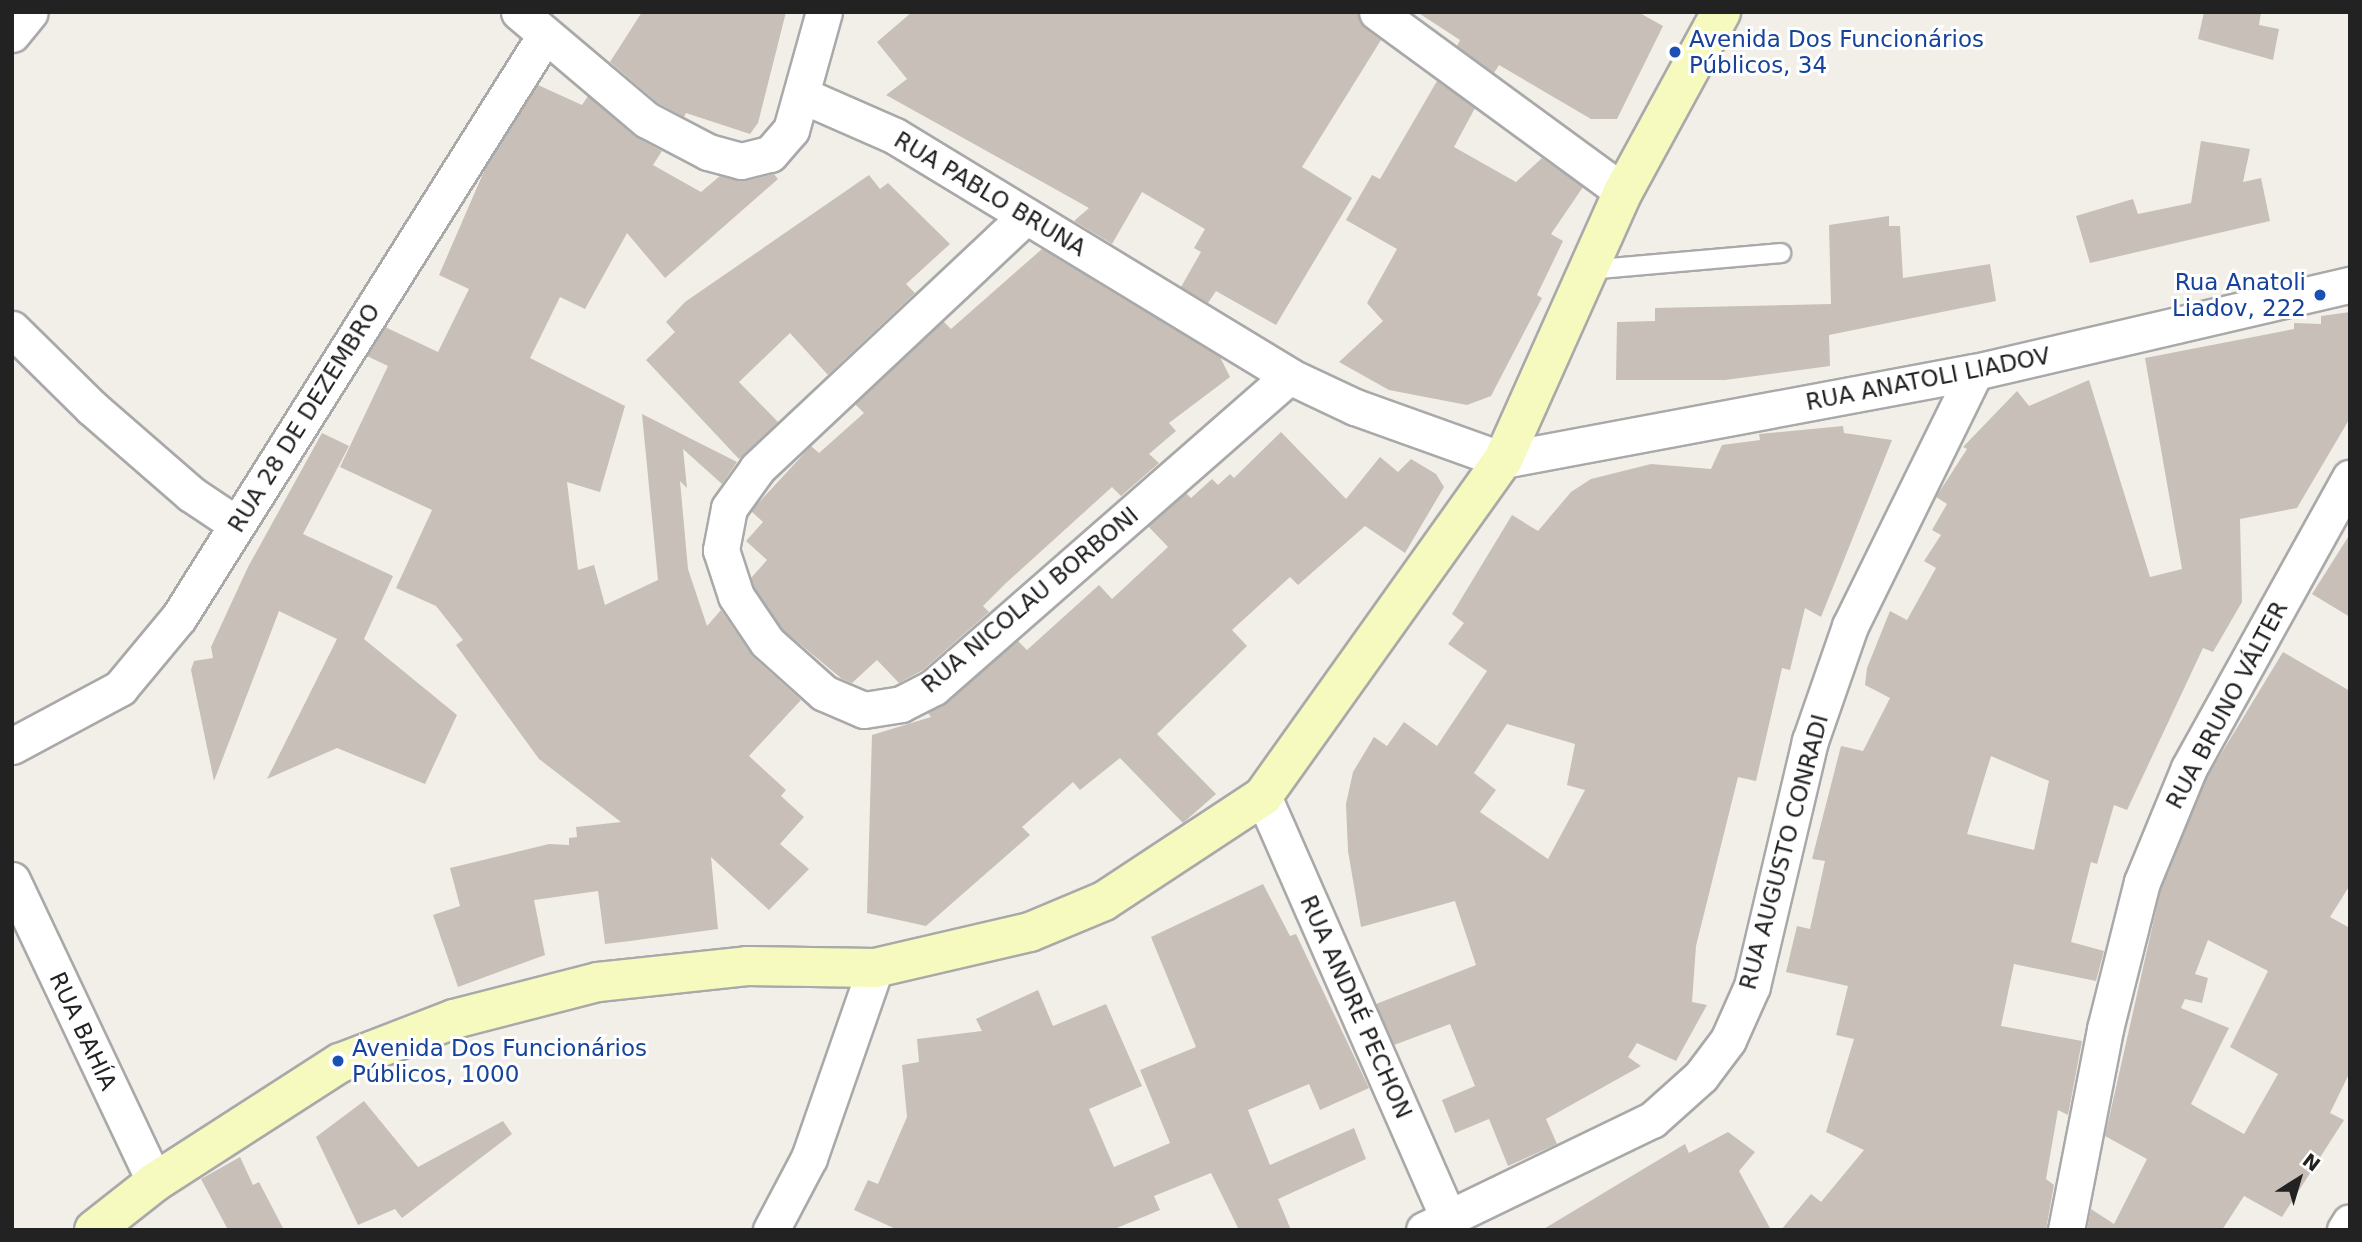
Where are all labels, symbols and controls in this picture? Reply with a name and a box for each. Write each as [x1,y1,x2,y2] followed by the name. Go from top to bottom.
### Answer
[1689,25,1984,79] place label: Avenida Dos Funcionários Públicos, 34
[1667,44,1683,60] marker: Avenida Dos Funcionários Públicos, 34
[889,126,1091,262] street label: RUA PABLO BRUNA
[2172,268,2306,322] place label: Rua Anatoli Liadov, 222
[2312,287,2328,303] marker: Rua Anatoli Liadov, 222
[222,299,386,537] street label: RUA 28 DE DEZEMBRO
[1804,342,2052,416] street label: RUA ANATOLI LIADOV
[916,501,1144,699] street label: RUA NICOLAU BORBONI
[2161,596,2293,814] street label: RUA BRUNO VÁLTER
[1734,711,1834,993] street label: RUA AUGUSTO CONRADI
[1294,891,1418,1123] street label: RUA ANDRÉ PECHON
[44,968,122,1094] street label: RUA BAHÍA
[352,1034,647,1088] place label: Avenida Dos Funcionários Públicos, 1000
[330,1053,346,1069] marker: Avenida Dos Funcionários Públicos, 1000
[2264,1144,2334,1214] north arrow
[2299,1149,2325,1176] text: N

